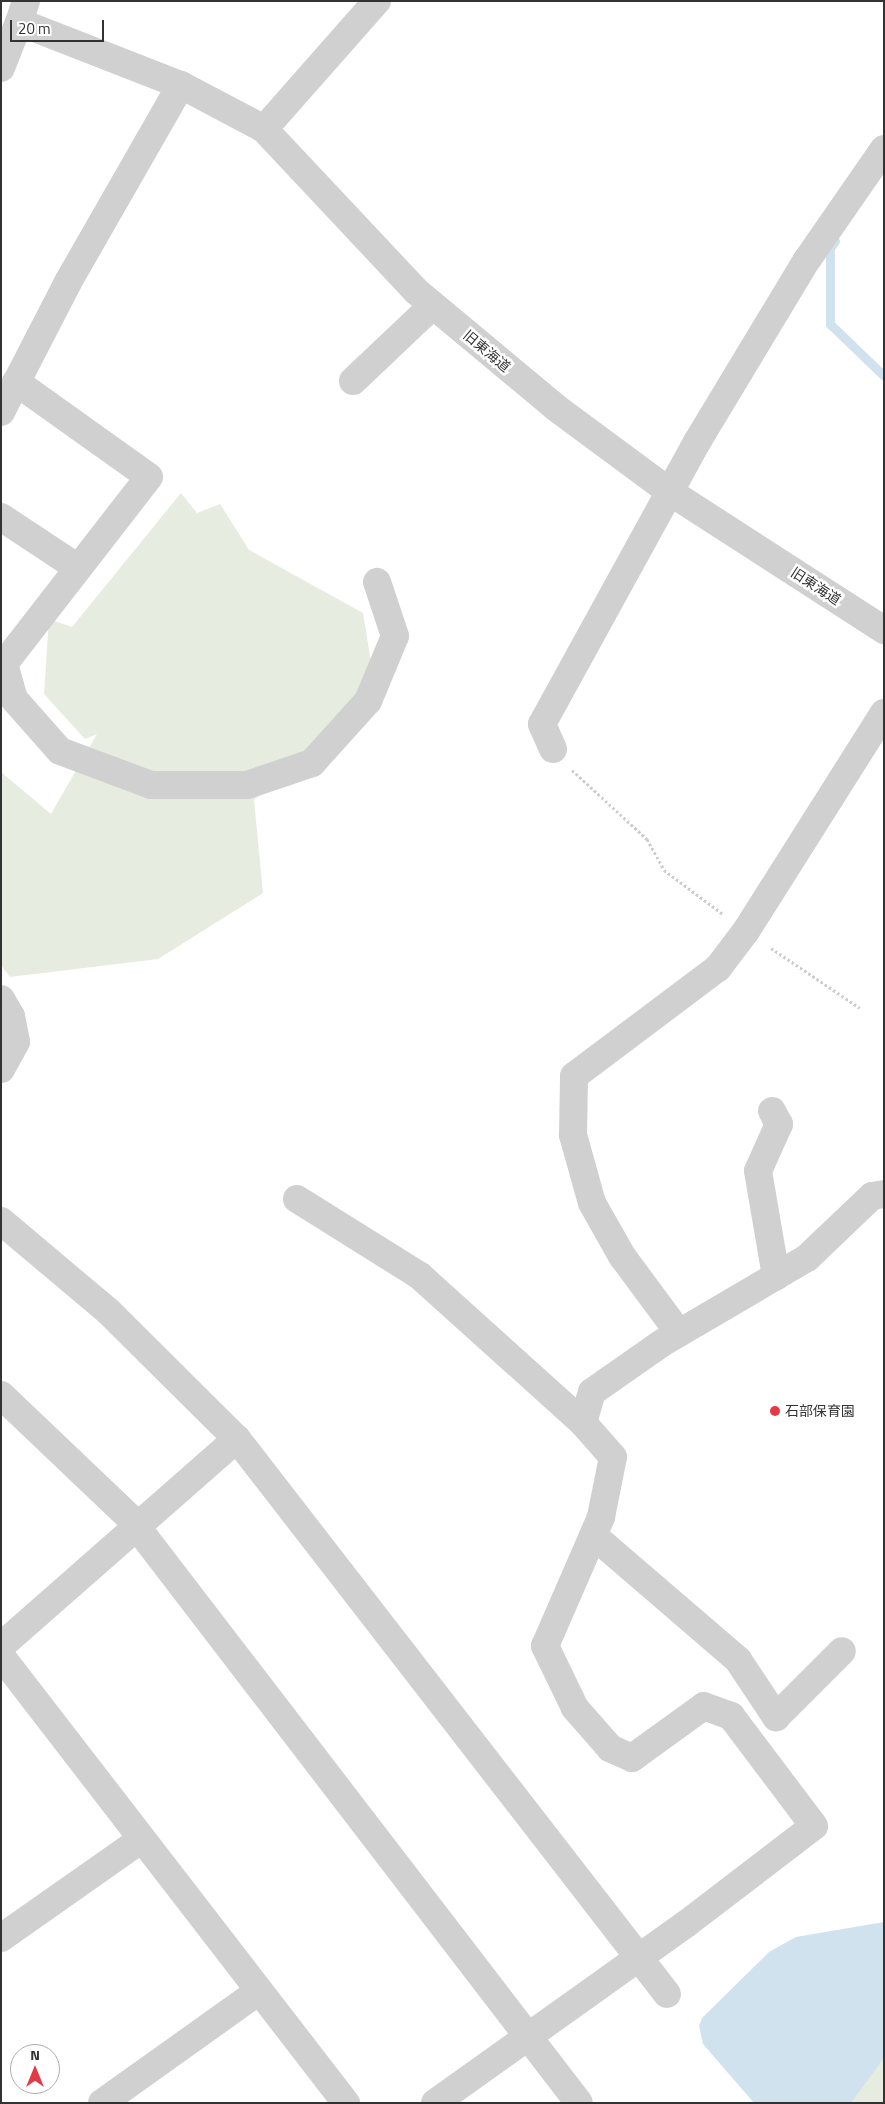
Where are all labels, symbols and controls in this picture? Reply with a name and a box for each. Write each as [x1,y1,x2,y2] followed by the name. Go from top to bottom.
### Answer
[12,10,106,42] scale bar
[18,17,51,40] text: 20 m
[460,327,514,375] street label: 旧東海道
[788,564,844,608] street label: 旧東海道
[785,1403,855,1419] place label: 石部保育園
[769,1405,781,1417] marker: 石部保育園
[10,2044,60,2094] north arrow
[30,2044,40,2065] text: N

